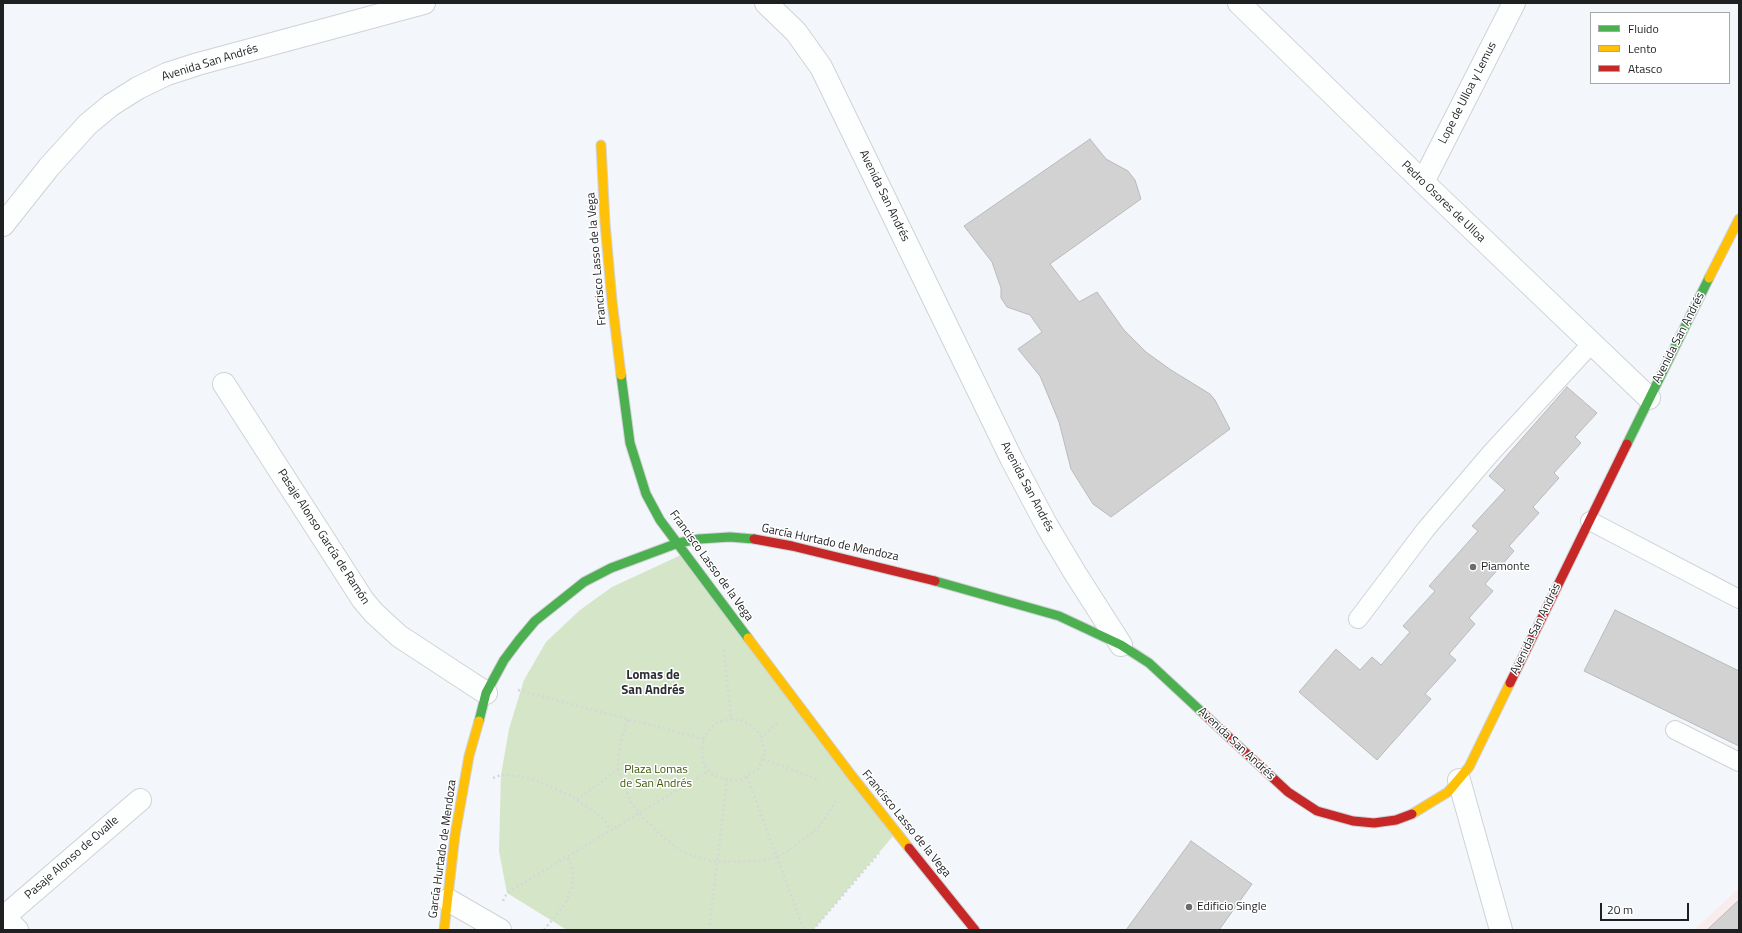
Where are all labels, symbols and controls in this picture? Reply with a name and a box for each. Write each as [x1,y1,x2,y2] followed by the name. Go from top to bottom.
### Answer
[1590,12,1730,84] legend
[1628,19,1659,38] text: Fluido
[1628,39,1657,58] text: Lento
[1436,40,1500,146] street label: Lope de Ulloa y Lemus
[160,42,260,84] street label: Avenida San Andrés
[1628,59,1662,78] text: Atasco
[856,148,912,244] street label: Avenida San Andrés
[1398,158,1488,246] street label: Pedro Osores de Ulloa
[584,192,610,326] street label: Francisco Lasso de la Vega
[1650,290,1708,386] street label: Avenida San Andrés
[997,439,1057,535] street label: Avenida San Andrés
[274,467,372,607] street label: Pasaje Alonso García de Ramón
[666,508,756,624] street label: Francisco Lasso de la Vega
[760,521,900,565] street label: García Hurtado de Mendoza
[1481,560,1530,574] place label: Piamonte
[1468,562,1478,572] marker: Piamonte
[1508,581,1564,677] street label: Avenida San Andrés
[621,668,685,699] district label: Lomas de San Andrés
[1195,705,1277,783] street label: Avenida San Andrés
[620,763,692,791] park label: Plaza Lomas de San Andrés
[858,768,954,880] street label: Francisco Lasso de la Vega
[426,779,460,919] street label: García Hurtado de Mendoza
[22,813,122,903] street label: Pasaje Alonso de Ovalle
[1602,895,1691,921] scale bar
[1197,900,1267,914] place label: Edificio Single
[1607,900,1633,919] text: 20 m
[1184,902,1194,912] marker: Edificio Single

